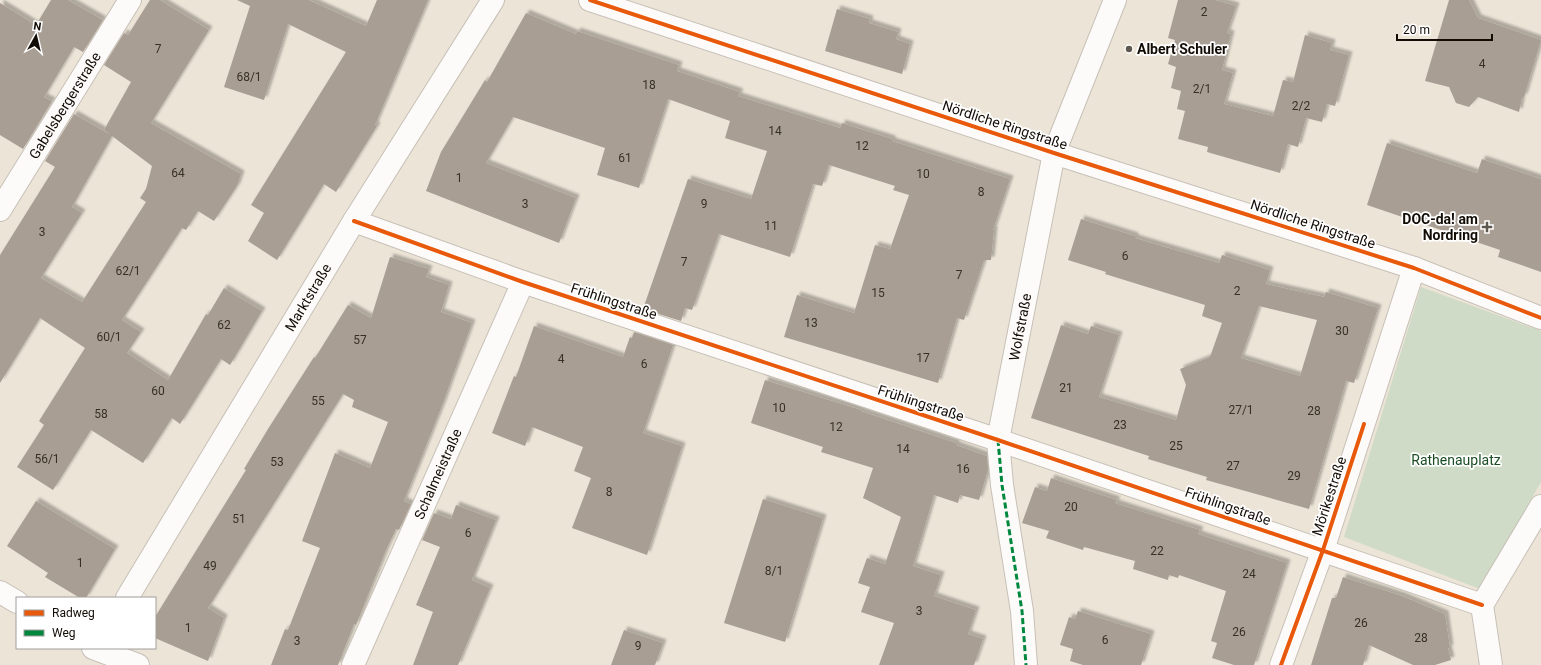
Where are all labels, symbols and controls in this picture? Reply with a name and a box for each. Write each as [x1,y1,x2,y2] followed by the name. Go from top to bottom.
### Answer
[1201,5,1208,19] house number: 2
[16,16,56,56] north arrow
[1397,16,1492,42] scale bar
[33,20,42,34] text: N
[1403,23,1430,37] text: 20 m
[1137,41,1227,57] place label: Albert Schuler
[155,42,162,56] house number: 7
[1124,44,1134,54] marker: Albert Schuler
[26,49,104,162] street label: Gabelsbergerstraße
[1479,57,1486,71] house number: 4
[236,70,262,84] house number: 68/1
[642,78,656,92] house number: 18
[1193,82,1211,96] house number: 2/1
[940,97,1070,153] street label: Nördliche Ringstraße
[1292,99,1310,113] house number: 2/2
[768,124,782,138] house number: 14
[855,139,869,153] house number: 12
[618,151,632,165] house number: 61
[171,166,185,180] house number: 64
[916,167,930,181] house number: 10
[456,171,462,185] house number: 1
[978,185,985,199] house number: 8
[1248,196,1378,252] street label: Nördliche Ringstraße
[522,197,528,211] house number: 3
[701,197,707,211] house number: 9
[1402,211,1478,243] place label: DOC-da! am Nordring
[764,219,778,233] house number: 11
[1481,221,1493,233] marker: DOC-da! am Nordring
[39,225,45,239] house number: 3
[1122,249,1129,263] house number: 6
[681,255,688,269] house number: 7
[282,261,335,334] street label: Marktstraße
[115,264,141,278] house number: 62/1
[956,268,963,282] house number: 7
[569,280,659,322] street label: Frühlingstraße
[1234,284,1241,298] house number: 2
[871,286,885,300] house number: 15
[1006,292,1034,362] street label: Wolfstraße
[804,316,818,330] house number: 13
[217,318,231,332] house number: 62
[1335,324,1349,338] house number: 30
[96,330,122,344] house number: 60/1
[353,333,367,347] house number: 57
[916,351,930,365] house number: 17
[558,352,565,366] house number: 4
[641,357,648,371] house number: 6
[1059,381,1073,395] house number: 21
[876,382,966,424] street label: Frühlingstraße
[151,384,165,398] house number: 60
[311,394,325,408] house number: 55
[772,401,786,415] house number: 10
[1228,403,1254,417] house number: 27/1
[1307,404,1321,418] house number: 28
[94,407,108,421] house number: 58
[1113,418,1127,432] house number: 23
[829,420,843,434] house number: 12
[411,426,465,522] street label: Schalmeistraße
[1169,439,1183,453] house number: 25
[896,442,910,456] house number: 14
[34,452,60,466] house number: 56/1
[1411,452,1501,468] park label: Rathenauplatz
[1309,454,1349,538] street label: Mörikestraße
[270,455,284,469] house number: 53
[1226,459,1240,473] house number: 27
[956,462,970,476] house number: 16
[1287,469,1301,483] house number: 29
[1183,484,1273,528] street label: Frühlingstraße
[606,485,613,499] house number: 8
[1064,500,1078,514] house number: 20
[232,512,246,526] house number: 51
[465,526,472,540] house number: 6
[1150,544,1164,558] house number: 22
[77,556,83,570] house number: 1
[203,559,217,573] house number: 49
[765,564,783,578] house number: 8/1
[1242,567,1256,581] house number: 24
[16,597,156,649] legend
[916,604,922,618] house number: 3
[52,606,95,620] text: Radweg
[1354,616,1368,630] house number: 26
[185,621,191,635] house number: 1
[1232,625,1246,639] house number: 26
[52,626,76,640] text: Weg
[1414,631,1428,645] house number: 28
[1102,633,1109,647] house number: 6
[294,634,300,648] house number: 3
[635,639,641,653] house number: 9

